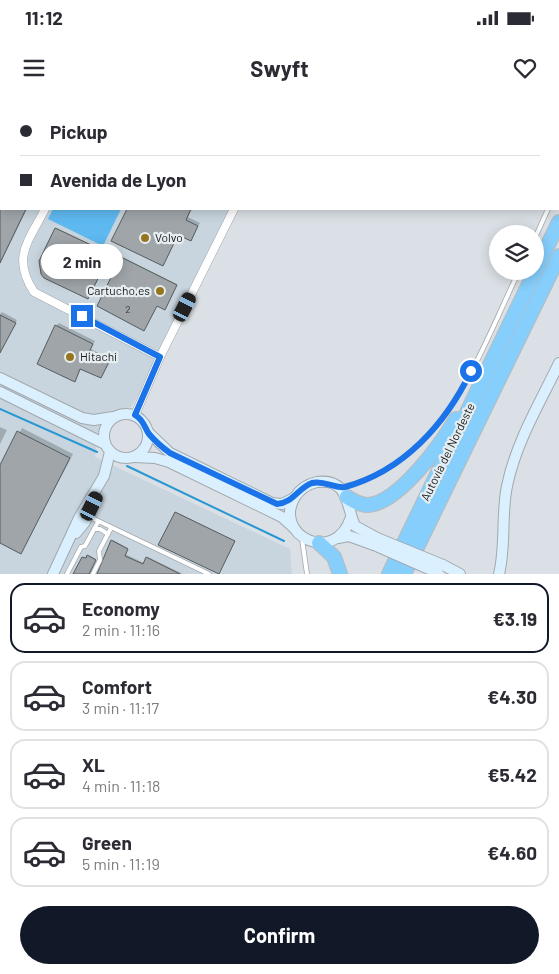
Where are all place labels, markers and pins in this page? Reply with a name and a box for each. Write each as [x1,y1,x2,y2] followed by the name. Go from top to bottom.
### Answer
[155,230,183,244] place label: Volvo
[139,232,151,244] marker: Volvo
[87,283,150,297] place label: Cartucho.es
[154,285,166,297] marker: Cartucho.es
[80,349,117,363] place label: Hitachi
[64,351,76,363] marker: Hitachi

